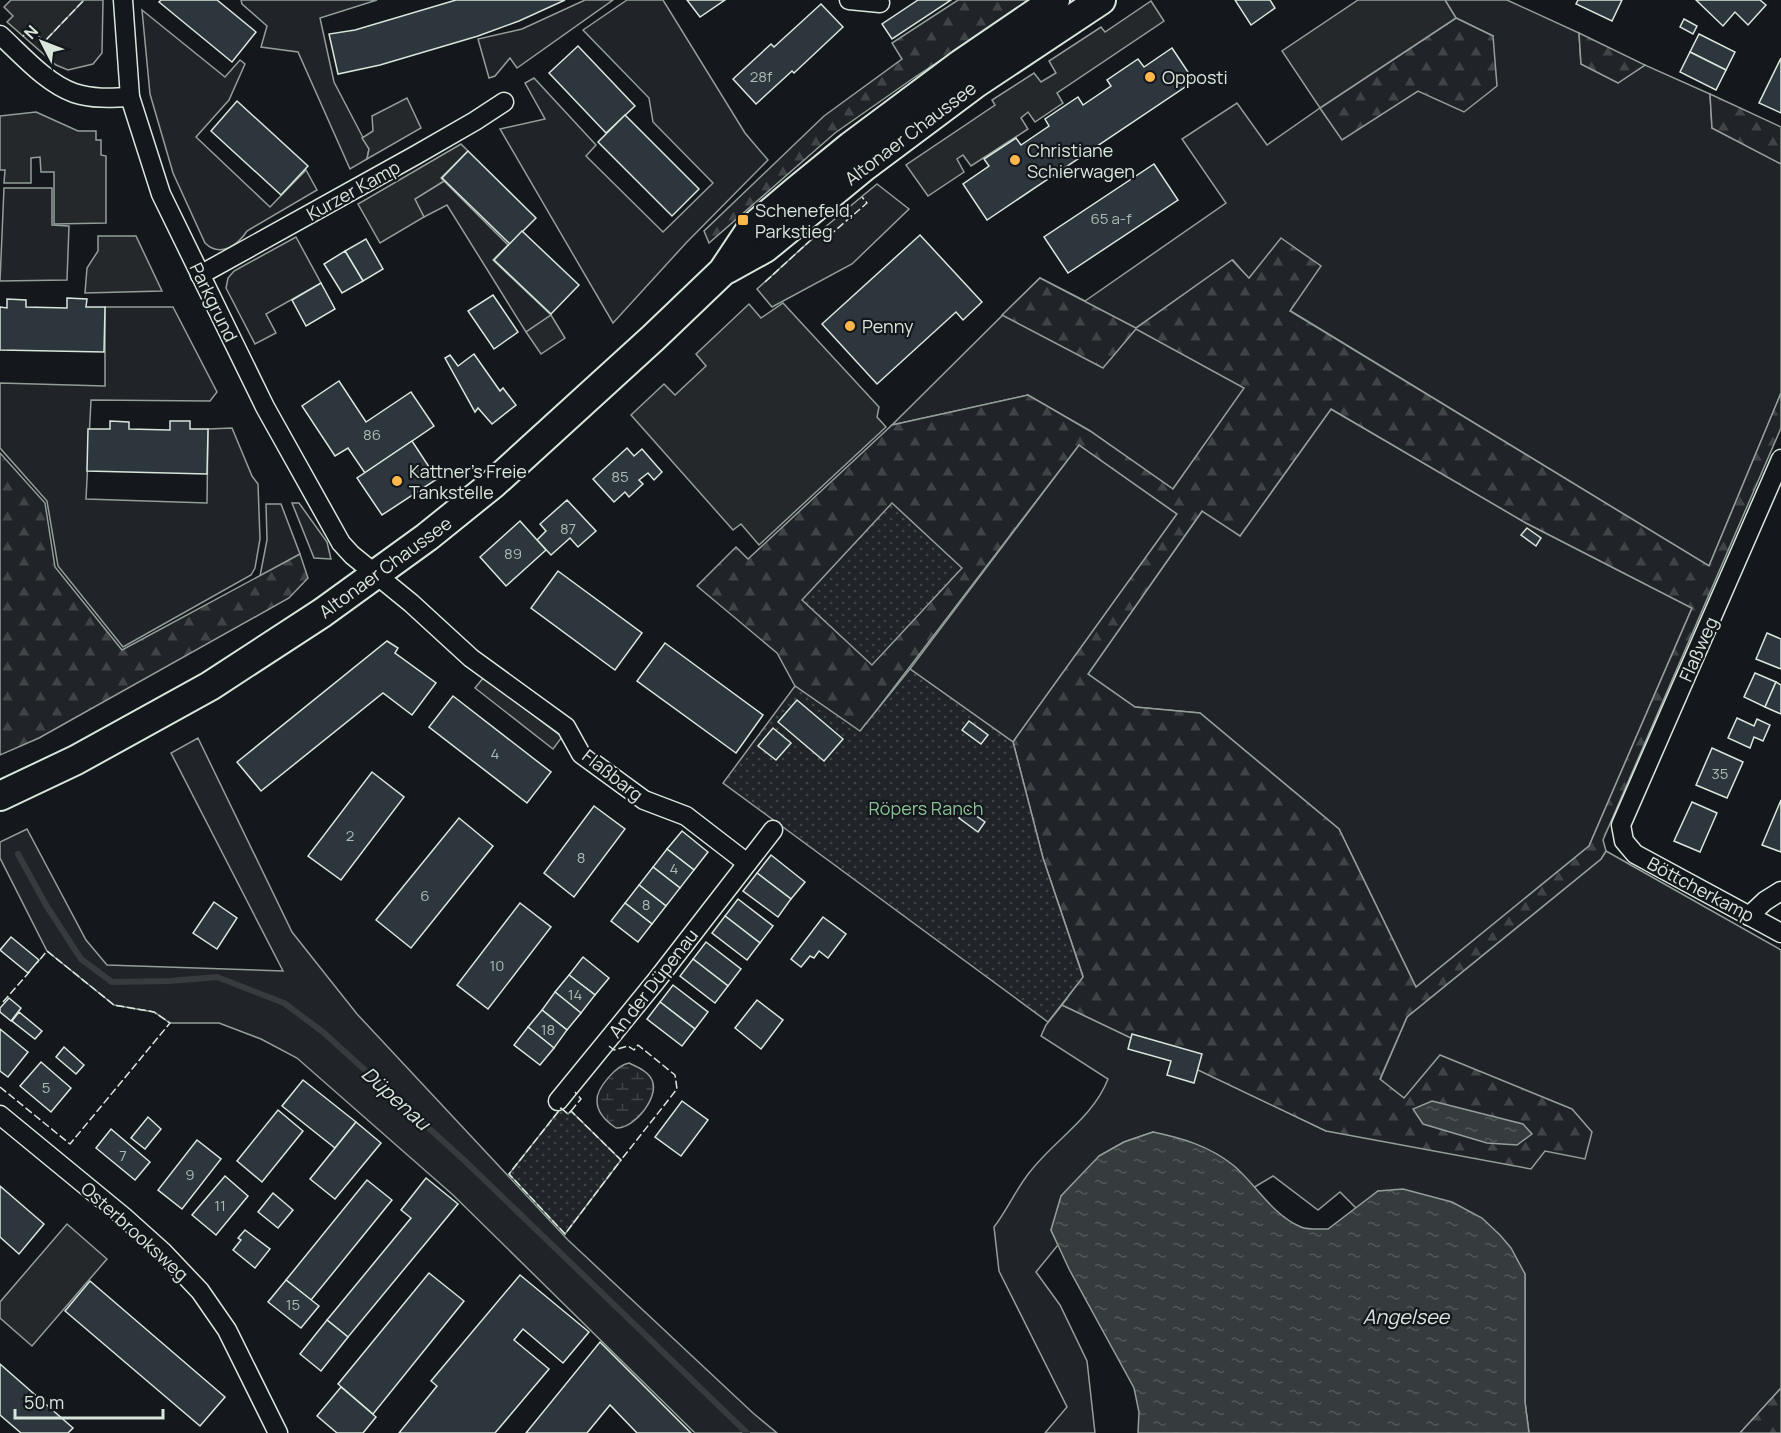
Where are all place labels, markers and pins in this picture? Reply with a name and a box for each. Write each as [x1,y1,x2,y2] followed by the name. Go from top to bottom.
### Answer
[1162,65,1228,89] place label: Opposti
[1143,70,1157,84] marker: Opposti
[1027,138,1135,183] place label: Christiane Schierwagen
[1008,153,1022,167] marker: Christiane Schierwagen
[755,198,854,243] place label: Schenefeld, Parkstieg
[736,213,750,227] marker: Schenefeld, Parkstieg
[862,314,914,338] place label: Penny
[843,319,857,333] marker: Penny
[409,459,527,504] place label: Kattner's Freie Tankstelle
[390,474,404,488] marker: Kattner's Freie Tankstelle

